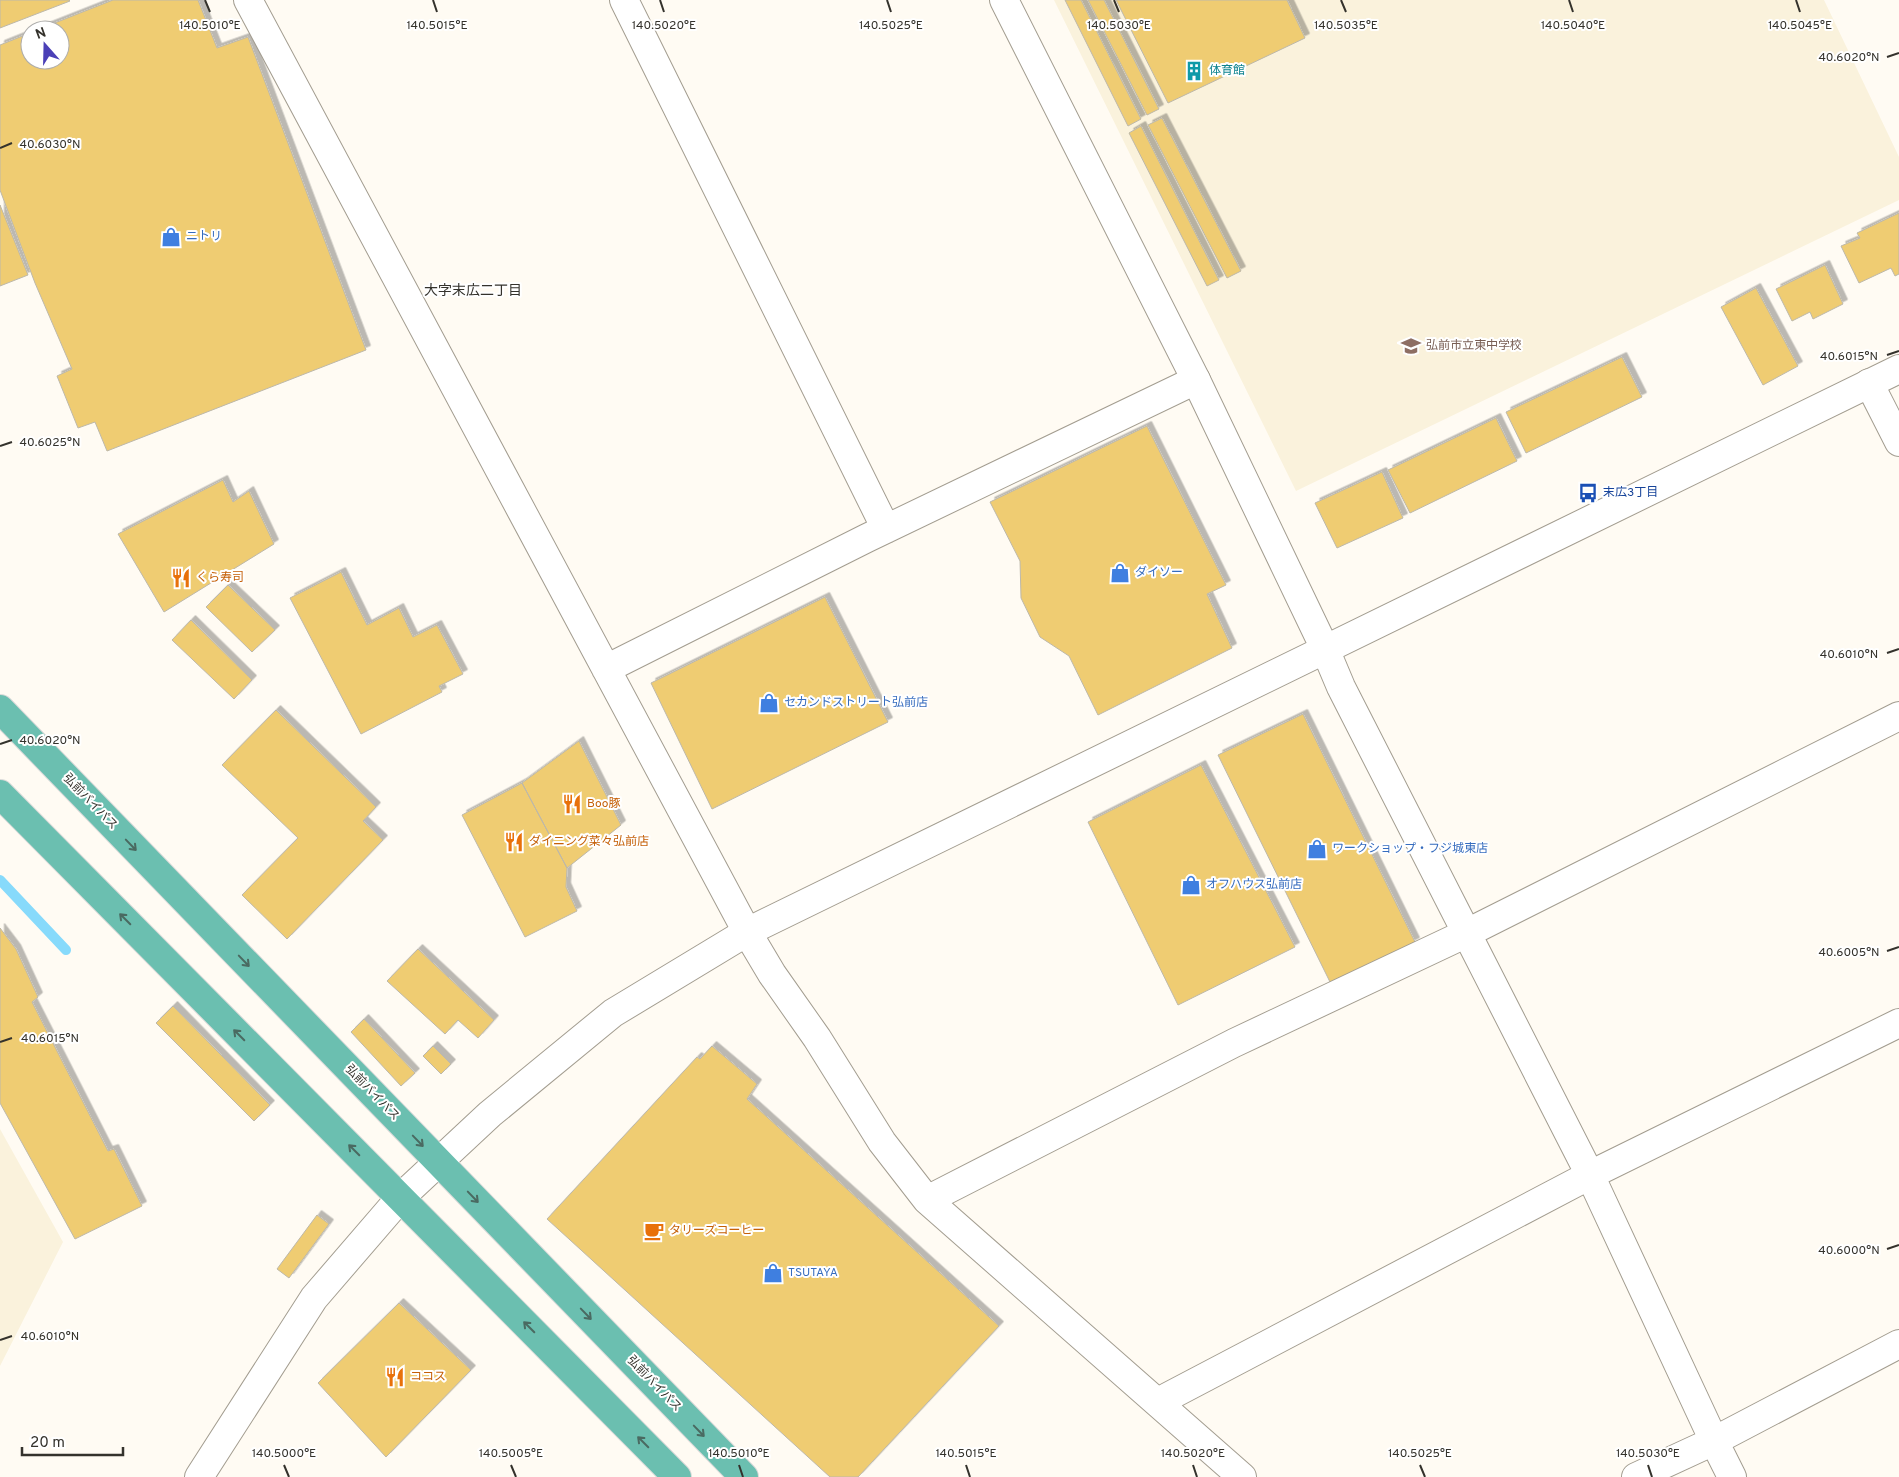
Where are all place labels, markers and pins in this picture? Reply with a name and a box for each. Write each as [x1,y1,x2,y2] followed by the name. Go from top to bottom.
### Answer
[1183,60,1205,82] building icon: 体育館
[1209,63,1245,79] place label: 体育館
[160,226,182,248] shop icon: ニトリ
[186,229,222,245] place label: ニトリ
[1400,335,1422,357] school or university icon: 弘前市立東中学校
[1426,338,1522,354] place label: 弘前市立東中学校
[1577,482,1599,504] bus stop icon: 末広3丁目
[1603,485,1658,501] place label: 末広3丁目
[1109,562,1131,584] shop icon: ダイソー
[1135,565,1183,581] place label: ダイソー
[170,567,192,589] restaurant icon: くら寿司
[196,570,244,586] place label: くら寿司
[758,692,780,714] shop icon: セカンドストリート弘前店
[784,695,928,711] place label: セカンドストリート弘前店
[561,793,583,815] restaurant icon: Boo豚
[587,796,621,812] place label: Boo豚
[503,831,525,853] restaurant icon: ダイニング菜々弘前店
[529,834,649,850] place label: ダイニング菜々弘前店
[1306,838,1328,860] shop icon: ワークショップ・フジ城東店
[1332,841,1488,857] place label: ワークショップ・フジ城東店
[1180,874,1202,896] shop icon: オフハウス弘前店
[1206,877,1302,893] place label: オフハウス弘前店
[643,1220,665,1242] cafe icon: タリーズコーヒー
[669,1223,764,1239] place label: タリーズコーヒー
[762,1262,784,1284] shop icon: TSUTAYA
[788,1265,838,1281] place label: TSUTAYA
[384,1366,406,1388] restaurant icon: ココス
[410,1369,446,1385] place label: ココス

